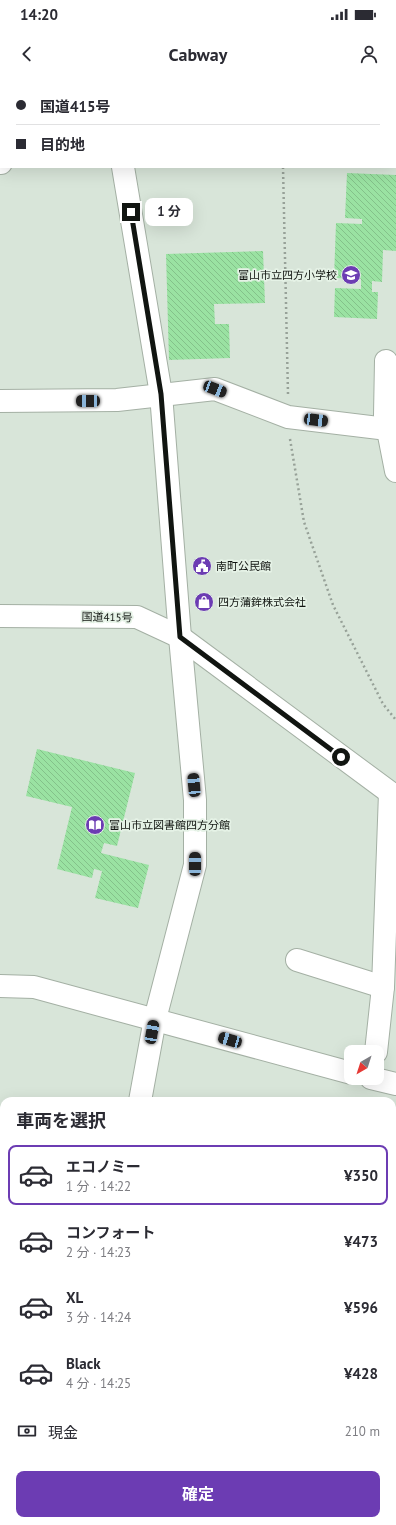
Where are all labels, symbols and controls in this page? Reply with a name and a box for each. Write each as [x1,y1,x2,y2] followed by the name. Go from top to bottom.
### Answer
[20,5,58,24] text: 14:20
[16,43,38,65] icon: back
[169,43,227,66] text: Cabway
[358,43,380,65] icon: person
[40,97,111,116] text: 国道415号
[40,135,85,154] text: 目的地
[145,198,193,226] callout: 1 分
[122,203,140,221] route end
[157,203,181,220] text: 1 分
[340,264,362,286] school or university icon: 富山市立四方小学校
[238,268,337,282] place label: 富山市立四方小学校
[202,379,228,399] car
[76,395,100,407] car
[303,413,329,427] car
[191,555,213,577] public building icon: 南町公民館
[216,559,271,573] place label: 南町公民館
[193,591,215,613] shop icon: 四方蒲鉾株式会社
[218,595,306,609] place label: 四方蒲鉾株式会社
[81,610,133,624] street label: 国道415号
[332,748,350,766] route start
[187,773,201,797] car
[84,814,106,836] library icon: 富山市立図書館四方分館
[109,818,230,832] place label: 富山市立図書館四方分館
[189,852,201,876] car
[144,1019,160,1045] car
[217,1031,243,1049] car
[344,1045,384,1085] north arrow
[344,1045,384,1085] map controls
[16,1109,106,1132] text: 車両を選択
[18,1157,54,1193] icon: car
[66,1157,141,1176] text: エコノミー
[344,1166,378,1185] text: ¥350
[66,1178,131,1195] text: 1 分 · 14:22
[18,1223,54,1259] icon: car
[66,1223,156,1242] text: コンフォート
[344,1232,378,1251] text: ¥473
[66,1244,131,1261] text: 2 分 · 14:23
[66,1288,83,1307] text: XL
[18,1289,54,1325] icon: car
[344,1298,378,1317] text: ¥596
[66,1309,131,1326] text: 3 分 · 14:24
[66,1354,101,1373] text: Black
[18,1355,54,1391] icon: car
[344,1364,378,1383] text: ¥428
[66,1375,131,1392] text: 4 分 · 14:25
[16,1420,38,1442] icon: cash
[48,1423,78,1442] text: 現金
[345,1423,380,1440] text: 210 m
[16,1471,380,1517] button: 確定

